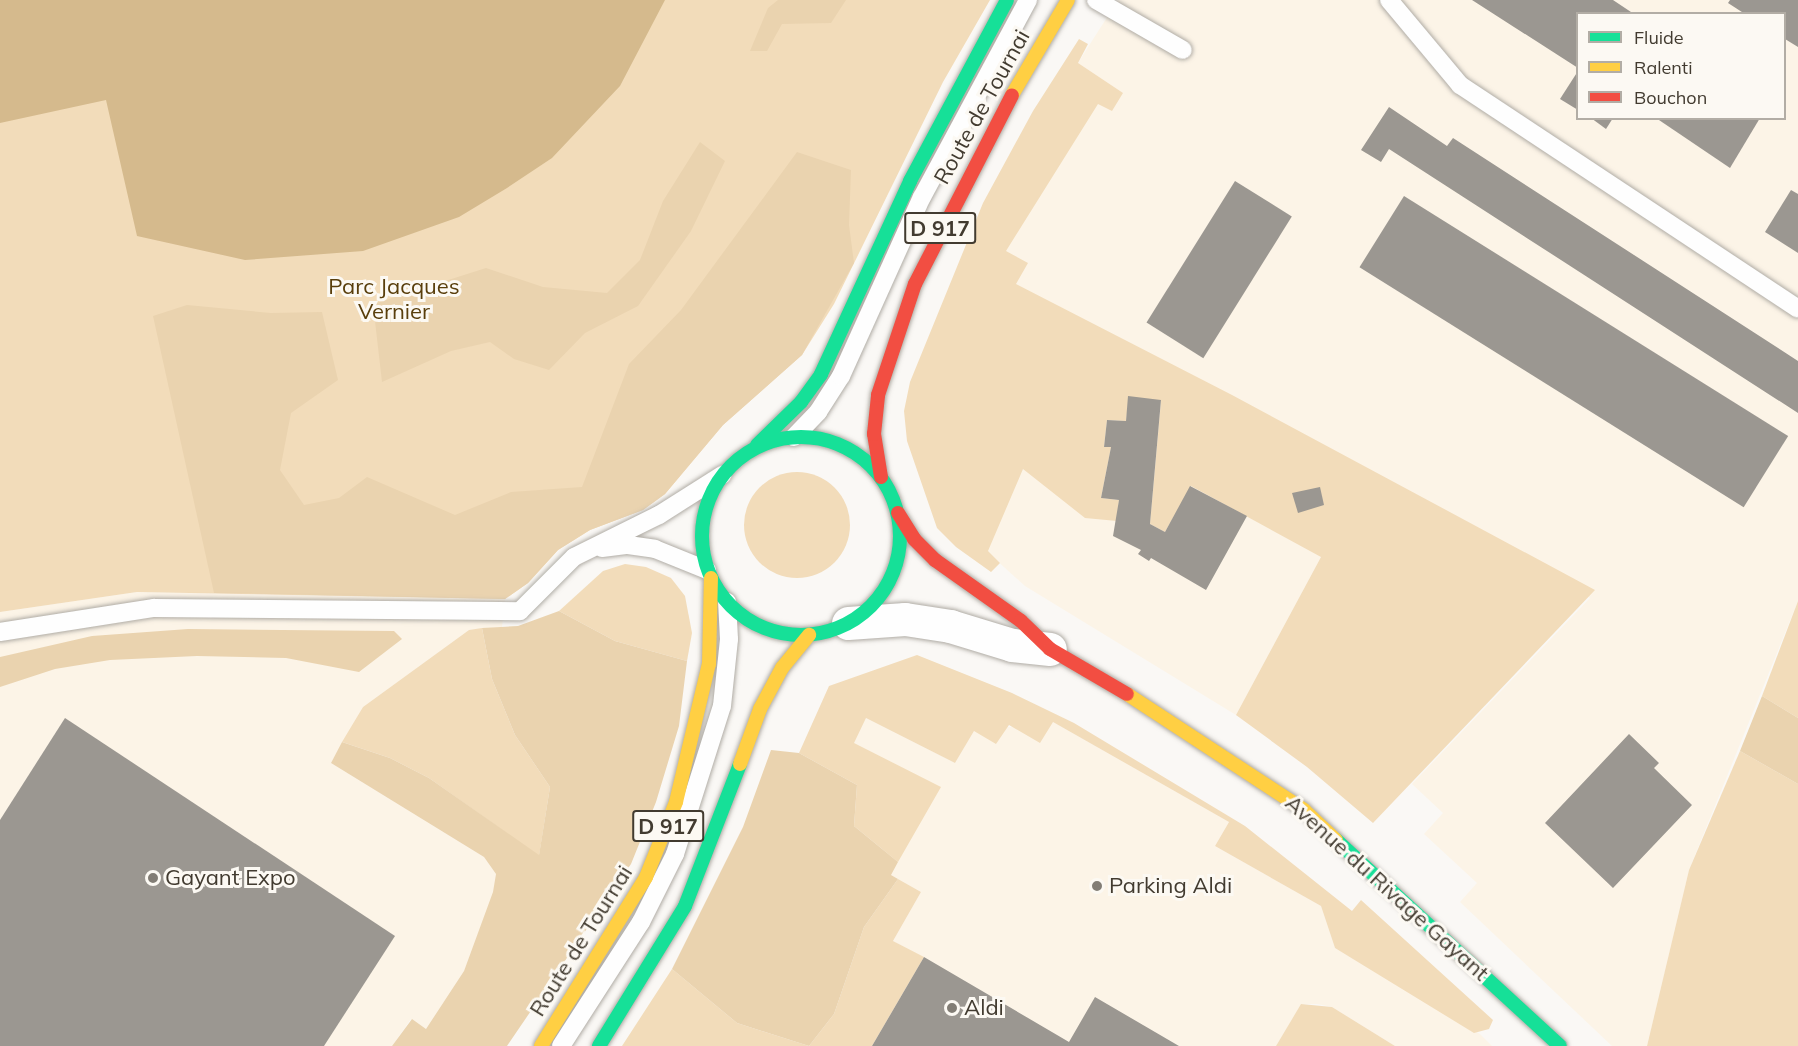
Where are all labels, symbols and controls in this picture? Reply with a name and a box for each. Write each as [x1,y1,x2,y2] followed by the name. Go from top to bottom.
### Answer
[1576,12,1786,120] legend
[929,25,1035,189] street label: Route de Tournai
[1634,26,1684,49] text: Fluide
[1634,56,1692,79] text: Ralenti
[1634,86,1707,109] text: Bouchon
[904,210,976,246] road number: D 917
[328,273,460,324] park label: Parc Jacques Vernier
[1280,790,1494,986] street label: Avenue du Rivage Gayant
[632,808,704,844] road number: D 917
[524,861,638,1021] street label: Route de Tournai
[165,865,296,891] place label: Gayant Expo
[146,871,160,885] marker: Gayant Expo
[1109,873,1232,899] place label: Parking Aldi
[1090,879,1104,893] marker: Parking Aldi
[964,995,1004,1021] place label: Aldi
[945,1001,959,1015] marker: Aldi

